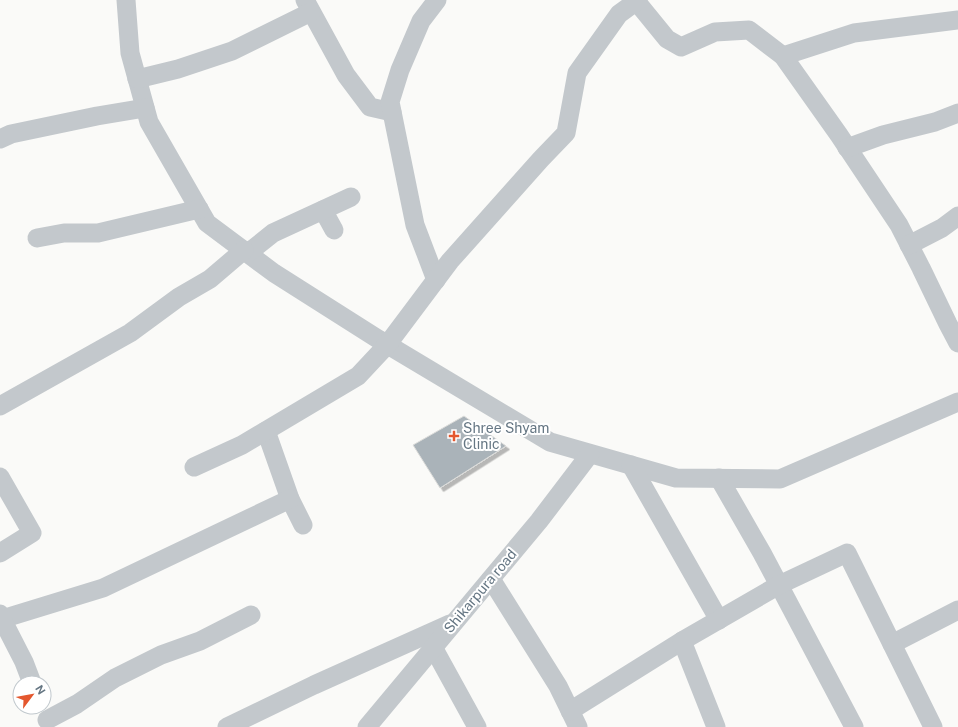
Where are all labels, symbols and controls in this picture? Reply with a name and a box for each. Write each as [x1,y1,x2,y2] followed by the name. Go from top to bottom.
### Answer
[463,420,549,452] place label: Shree Shyam Clinic
[448,430,460,442] marker: Shree Shyam Clinic
[440,546,520,636] street label: Shikarpura road
[12,675,52,715] north arrow
[33,683,48,697] text: N

